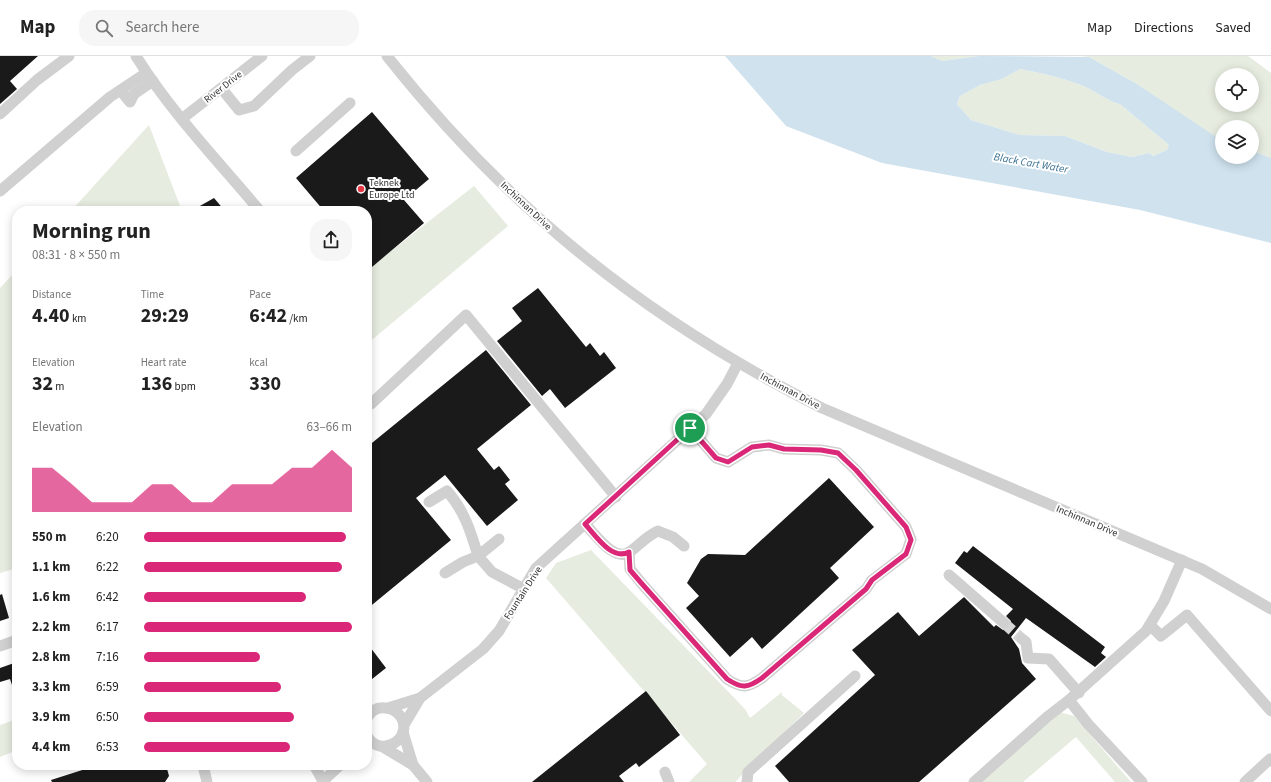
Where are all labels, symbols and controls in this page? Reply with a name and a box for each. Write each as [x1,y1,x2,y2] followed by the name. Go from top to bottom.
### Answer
[79,10,359,46] search box
[20,14,55,41] text: Map
[93,17,115,39] icon: search
[125,17,199,38] text: Search here
[1087,18,1112,38] text: Map
[1134,18,1193,38] text: Directions
[1215,18,1251,38] text: Saved
[201,68,245,106] street label: River Drive
[1215,68,1259,164] map controls
[1215,68,1259,112] button: locate
[1215,120,1259,164] button: layers
[993,149,1071,177] water label: Black Cart Water
[369,176,414,202] place label: Teknek Europe Ltd
[497,178,555,234] street label: Inchinnan Drive
[356,184,366,194] marker: Teknek Europe Ltd
[32,215,151,247] text: Morning run
[310,219,352,261] button: share
[32,246,120,264] text: 08:31 · 8 × 550 m
[32,287,71,302] text: Distance
[141,287,164,302] text: Time
[249,287,271,302] text: Pace
[32,302,70,330] text: 4.40
[141,302,189,330] text: 29:29
[249,302,287,330] text: 6:42
[70,311,86,326] text: km
[287,311,308,326] text: /km
[32,355,75,370] text: Elevation
[141,355,186,370] text: Heart rate
[249,355,268,370] text: kcal
[758,369,822,413] street label: Inchinnan Drive
[32,370,53,398] text: 32
[141,370,172,398] text: 136
[249,370,281,398] text: 330
[53,379,64,394] text: m
[172,379,196,394] text: bpm
[673,411,707,445] pin
[679,417,701,439] icon: arrive
[32,418,83,436] text: Elevation
[307,418,352,436] text: 63–66 m
[1054,502,1120,540] street label: Inchinnan Drive
[32,528,66,546] text: 550 m
[96,528,119,546] text: 6:20
[32,558,71,576] text: 1.1 km
[96,558,119,576] text: 6:22
[501,564,545,622] street label: Fountain Drive
[32,588,71,606] text: 1.6 km
[96,588,119,606] text: 6:42
[32,618,71,636] text: 2.2 km
[96,618,119,636] text: 6:17
[32,648,71,666] text: 2.8 km
[96,648,119,666] text: 7:16
[32,678,71,696] text: 3.3 km
[96,678,119,696] text: 6:59
[32,708,71,726] text: 3.9 km
[96,708,119,726] text: 6:50
[32,738,71,756] text: 4.4 km
[96,738,119,756] text: 6:53

